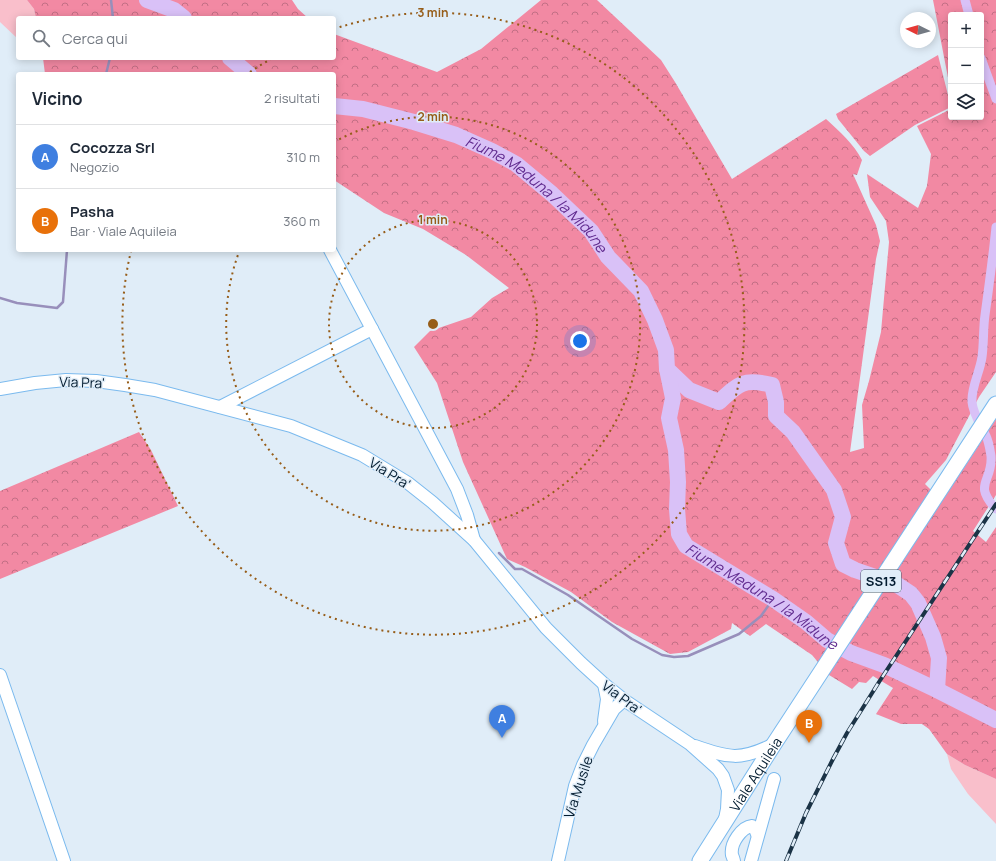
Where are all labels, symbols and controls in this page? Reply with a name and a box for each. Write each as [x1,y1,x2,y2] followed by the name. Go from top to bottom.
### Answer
[417,4,449,21] text: 3 min
[900,12,936,48] north arrow
[948,12,984,120] map controls
[948,12,984,48] button: +
[16,16,336,60] search box
[30,27,52,49] icon: search
[62,28,128,49] text: Cerca qui
[948,48,984,84] button: −
[948,84,984,120] button: layers
[32,87,83,110] text: Vicino
[264,89,320,107] text: 2 risultati
[417,108,449,125] text: 2 min
[462,130,613,257] water label: Fiume Meduna / la Midune
[70,137,155,158] text: Cocozza Srl
[41,148,49,166] text: A
[286,148,320,166] text: 310 m
[70,158,119,176] text: Negozio
[70,201,114,222] text: Pasha
[418,211,448,228] text: 1 min
[41,212,49,230] text: B
[283,212,320,230] text: 360 m
[70,222,177,240] text: Bar · Viale Aquileia
[426,317,440,331] centre of rings
[570,331,590,351] your location
[59,372,105,392] street label: Via Pra'
[366,453,414,493] street label: Via Pra'
[682,538,843,655] water label: Fiume Meduna / la Midune
[861,570,901,592] road number: SS13
[598,676,646,718] street label: Via Pra'
[489,705,515,738] pin: A
[796,710,822,743] pin: B
[724,733,786,815] street label: Viale Aquileia
[559,754,597,820] street label: Via Musile

